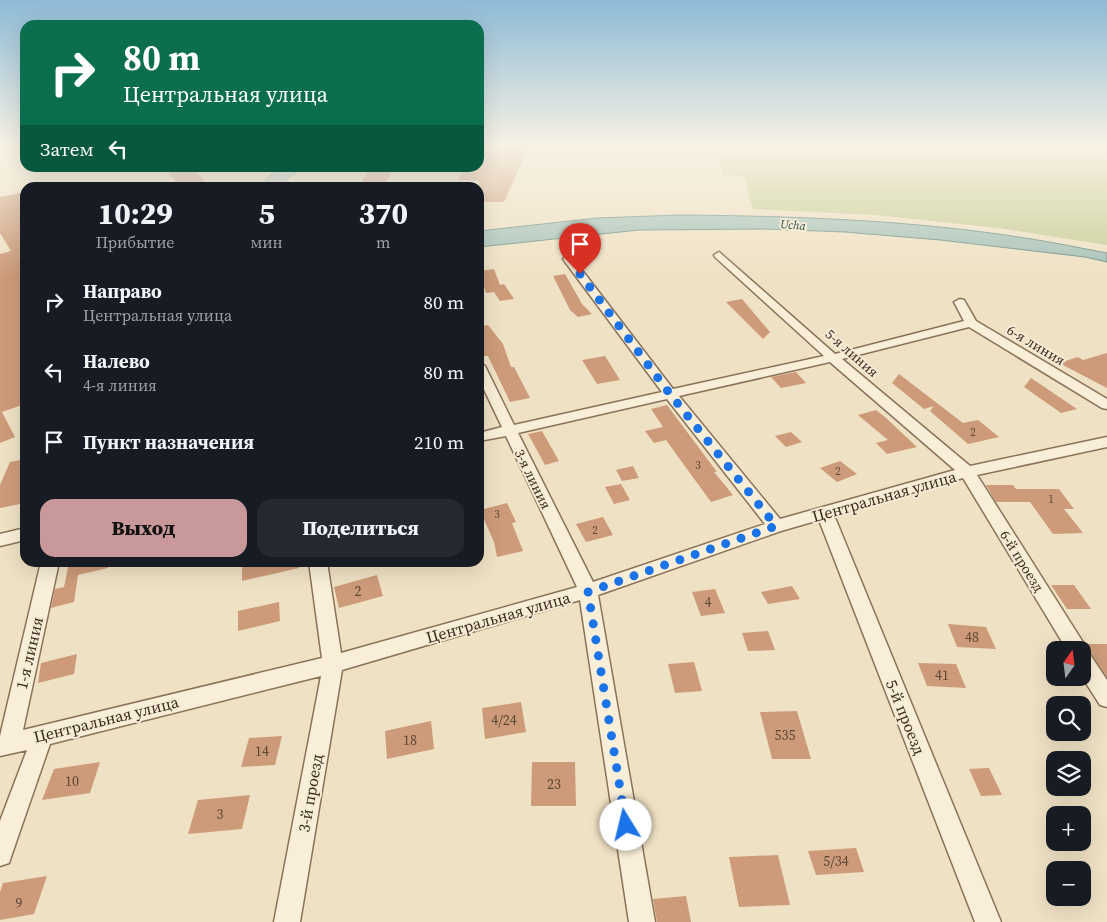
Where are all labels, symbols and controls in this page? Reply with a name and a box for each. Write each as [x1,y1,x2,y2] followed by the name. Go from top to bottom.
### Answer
[123,34,200,82] text: 80 m
[40,40,105,105] icon: right
[123,79,328,109] text: Центральная улица
[104,135,132,163] icon: left
[40,136,94,162] text: Затем
[98,193,173,234] text: 10:29
[258,193,275,234] text: 5
[359,193,408,234] text: 370
[780,216,807,234] water label: Ucha
[559,223,601,274] pin
[566,230,594,258] icon: arrive
[96,231,175,253] text: Прибытие
[250,231,283,253] text: мин
[376,231,391,253] text: m
[83,278,162,304] text: Направо
[40,288,68,316] icon: right
[423,289,464,315] text: 80 m
[83,304,232,326] text: Центральная улица
[1003,320,1069,370] street label: 6-я линия
[821,324,883,382] street label: 5-я линия
[83,348,150,374] text: Налево
[40,358,68,386] icon: left
[423,359,464,385] text: 80 m
[83,374,157,396] text: 4-я линия
[970,425,976,440] house number: 2
[40,428,68,456] icon: arrive
[83,429,254,455] text: Пункт назначения
[414,429,464,455] text: 210 m
[510,446,556,512] street label: 3-я линия
[695,458,701,473] house number: 3
[835,464,841,479] house number: 2
[809,465,959,527] street label: Центральная улица
[1048,492,1054,507] house number: 1
[40,499,247,557] button: Выход
[257,499,464,557] button: Поделиться
[494,507,500,522] house number: 3
[592,523,598,538] house number: 2
[995,526,1049,596] street label: 6-й проезд
[355,581,362,601] house number: 2
[423,586,573,648] street label: Центральная улица
[705,592,712,612] house number: 4
[10,615,48,691] street label: 1-я линия
[965,627,979,647] house number: 48
[1046,641,1091,686] north arrow
[1046,641,1091,906] map controls
[935,665,949,685] house number: 41
[881,676,931,758] street label: 5-й проезд
[31,690,182,748] street label: Центральная улица
[1046,696,1091,741] button: search
[491,710,517,730] house number: 4/24
[775,725,796,745] house number: 535
[403,730,417,750] house number: 18
[255,741,269,761] house number: 14
[1046,751,1091,796] button: layers
[292,752,328,834] street label: 3-й проезд
[65,771,79,791] house number: 10
[547,774,561,794] house number: 23
[599,798,651,850] position arrow
[217,804,224,824] house number: 3
[1046,806,1091,851] button: +
[823,851,849,871] house number: 5/34
[1046,861,1091,906] button: −
[16,893,23,913] house number: 9

